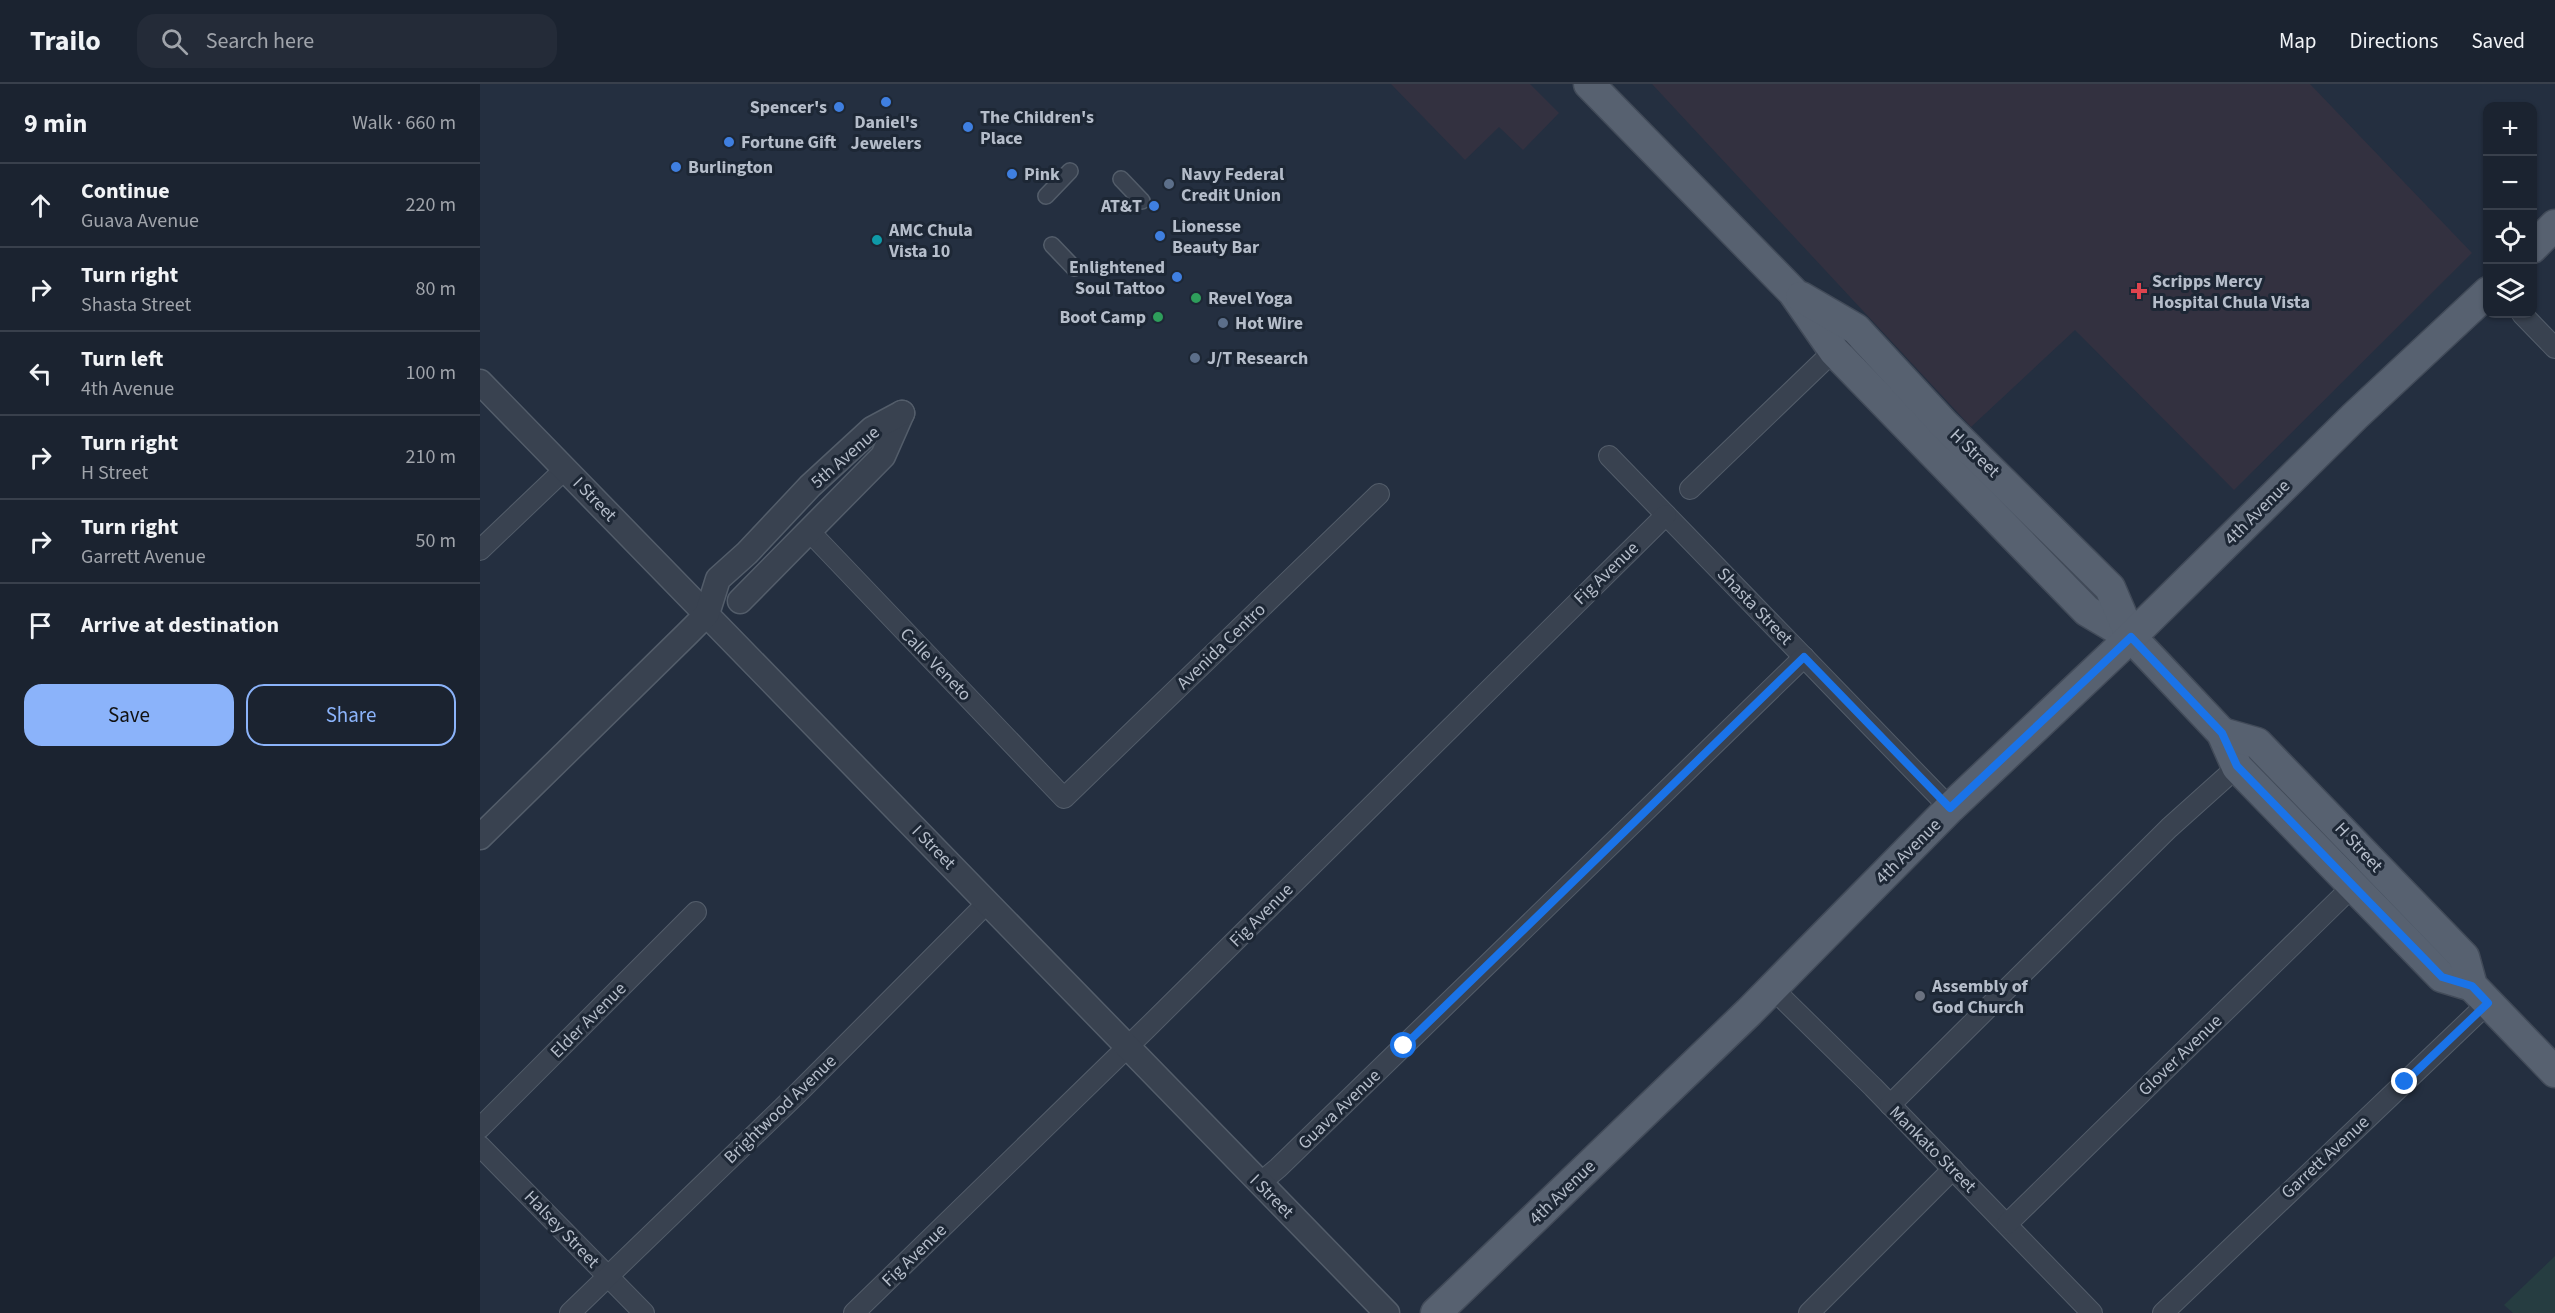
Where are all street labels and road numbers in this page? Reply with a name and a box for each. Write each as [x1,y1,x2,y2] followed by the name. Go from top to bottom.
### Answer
[805,420,885,494] street label: 5th Avenue
[1944,423,2005,483] street label: H Street
[567,471,622,527] street label: I Street
[2219,474,2296,551] street label: 4th Avenue
[1568,536,1644,611] street label: Fig Avenue
[1711,562,1798,651] street label: Shasta Street
[1171,597,1271,695] street label: Avenida Centro
[894,622,977,707] street label: Calle Veneto
[1870,813,1947,890] street label: 4th Avenue
[2329,817,2388,878] street label: H Street
[906,819,961,875] street label: I Street
[1224,878,1299,953] street label: Fig Avenue
[545,977,632,1064] street label: Elder Avenue
[2133,1009,2228,1102] street label: Glover Avenue
[719,1049,842,1170] street label: Brightwood Avenue
[1292,1063,1386,1155] street label: Guava Avenue
[1884,1100,1982,1198] street label: Mankato Street
[2276,1110,2375,1205] street label: Garrett Avenue
[1523,1154,1601,1230] street label: 4th Avenue
[1244,1169,1299,1224] street label: I Street
[518,1185,605,1274] street label: Halsey Street
[876,1218,952,1293] street label: Fig Avenue

